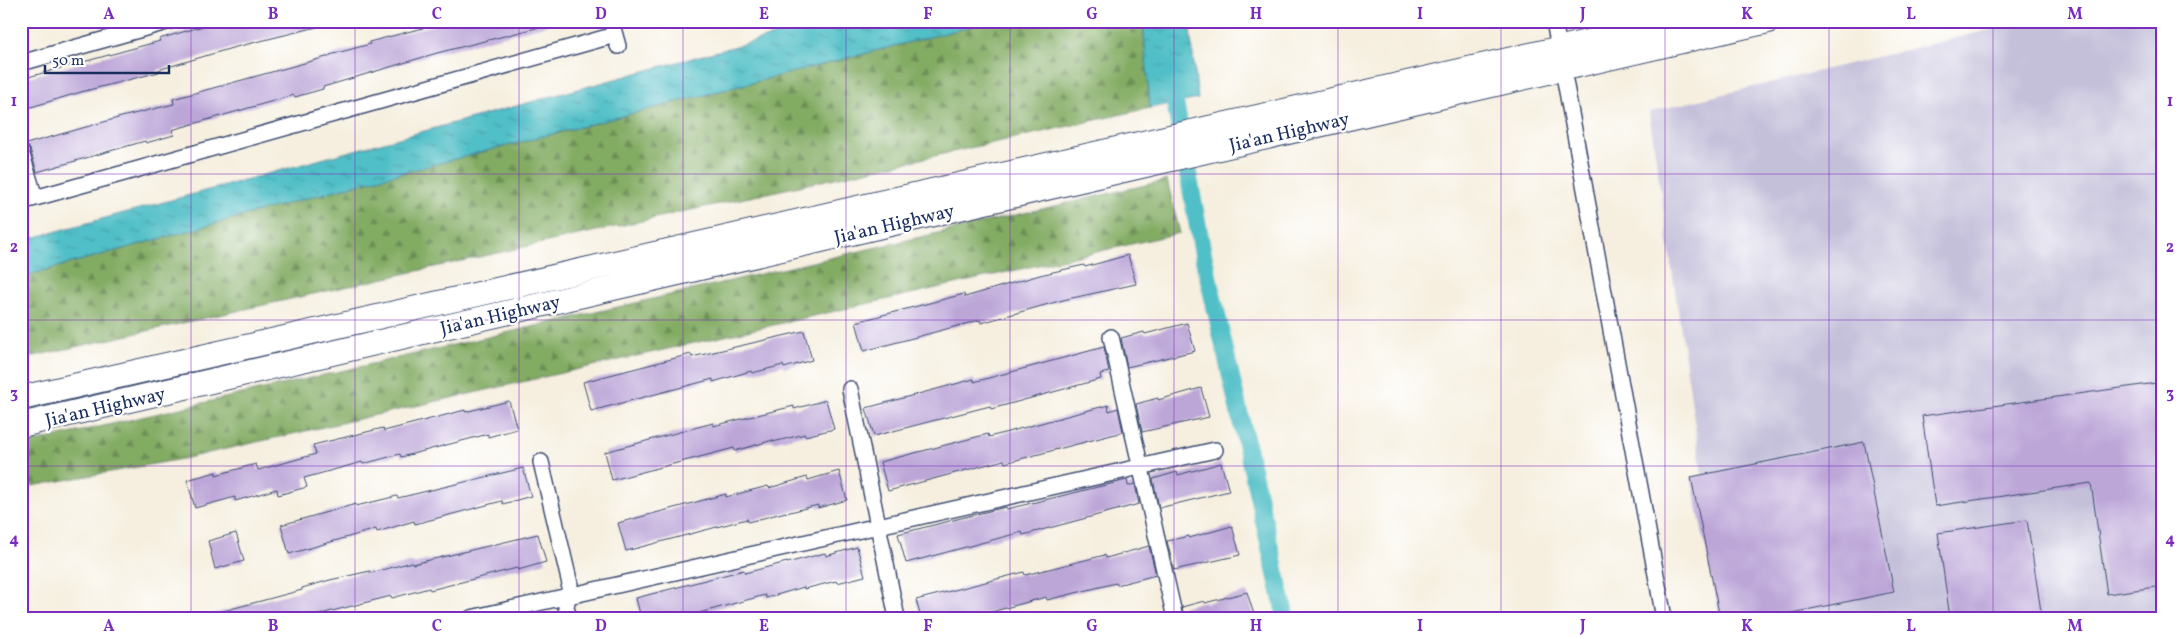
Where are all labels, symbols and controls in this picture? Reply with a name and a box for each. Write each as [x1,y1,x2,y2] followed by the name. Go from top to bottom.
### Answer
[103,4,115,26] text: A
[268,4,279,26] text: B
[432,4,442,26] text: C
[595,4,607,26] text: D
[759,4,769,26] text: E
[923,4,933,26] text: F
[1086,4,1098,26] text: G
[1250,4,1262,26] text: H
[1417,4,1423,26] text: I
[1579,4,1586,26] text: J
[1741,4,1753,26] text: K
[1906,4,1916,26] text: L
[2067,4,2083,26] text: M
[45,42,169,74] scale bar
[52,51,84,72] text: 50 m
[11,91,17,113] text: 1
[2167,91,2173,113] text: 1
[1227,106,1352,159] street label: Jia'an Highway
[832,198,957,251] street label: Jia'an Highway
[10,237,18,259] text: 2
[2166,237,2174,259] text: 2
[438,289,563,342] street label: Jia'an Highway
[43,381,168,434] street label: Jia'an Highway
[10,383,18,405] text: 3
[2166,383,2174,405] text: 3
[9,529,19,551] text: 4
[2165,529,2175,551] text: 4
[103,616,115,638] text: A
[268,616,279,638] text: B
[432,616,442,638] text: C
[595,616,607,638] text: D
[759,616,769,638] text: E
[923,616,933,638] text: F
[1086,616,1098,638] text: G
[1250,616,1262,638] text: H
[1417,616,1423,638] text: I
[1579,616,1586,638] text: J
[1741,616,1753,638] text: K
[1906,616,1916,638] text: L
[2067,616,2083,638] text: M

